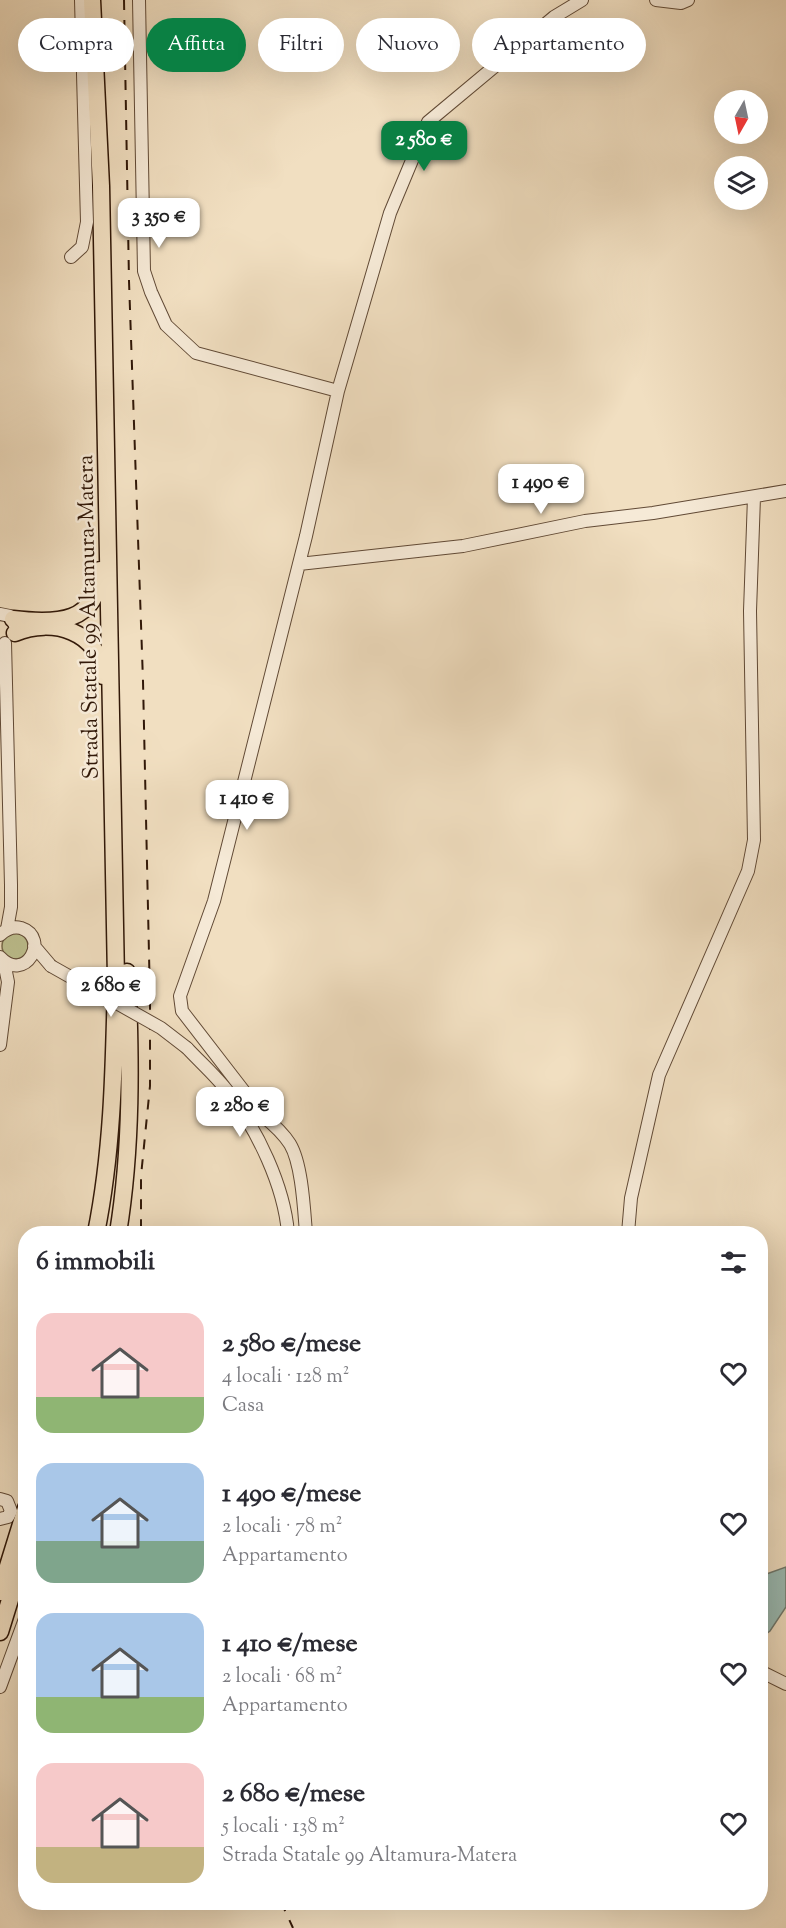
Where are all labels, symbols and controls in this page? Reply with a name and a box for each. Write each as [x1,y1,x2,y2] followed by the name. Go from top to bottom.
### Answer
[18,18,134,72] chip: Compra
[146,18,246,72] chip: Affitta
[258,18,344,72] chip: Filtri
[356,18,460,72] chip: Nuovo
[472,18,646,72] chip: Appartamento
[714,90,768,144] north arrow
[714,90,768,210] map controls
[369,121,479,172] pin: 2 580 €
[395,126,453,155] text: 2 580 €
[714,156,768,210] button: layers
[104,198,214,249] pin: 3 350 €
[132,203,186,232] text: 3 350 €
[71,454,109,780] street label: Strada Statale 99 Altamura-Matera
[486,464,596,515] pin: 1 490 €
[512,469,570,498] text: 1 490 €
[192,780,302,831] pin: 1 410 €
[220,785,274,814] text: 1 410 €
[56,967,166,1018] pin: 2 680 €
[81,972,141,1001] text: 2 680 €
[185,1087,295,1138] pin: 2 280 €
[210,1092,270,1121] text: 2 280 €
[36,1244,155,1281] text: 6 immobili
[717,1246,750,1279] icon: filters
[222,1326,361,1363] text: 2 580 €/mese
[84,1337,156,1409] icon: home
[717,1357,750,1390] icon: heart
[222,1363,349,1392] text: 4 locali · 128 m²
[222,1392,264,1421] text: Casa
[222,1476,361,1513] text: 1 490 €/mese
[84,1487,156,1559] icon: home
[717,1507,750,1540] icon: heart
[222,1513,343,1542] text: 2 locali · 78 m²
[222,1542,348,1571] text: Appartamento
[222,1626,358,1663] text: 1 410 €/mese
[84,1637,156,1709] icon: home
[717,1657,750,1690] icon: heart
[222,1663,343,1692] text: 2 locali · 68 m²
[222,1692,348,1721] text: Appartamento
[222,1776,365,1813] text: 2 680 €/mese
[84,1787,156,1859] icon: home
[717,1807,750,1840] icon: heart
[222,1813,345,1842] text: 5 locali · 138 m²
[222,1842,517,1871] text: Strada Statale 99 Altamura-Matera

